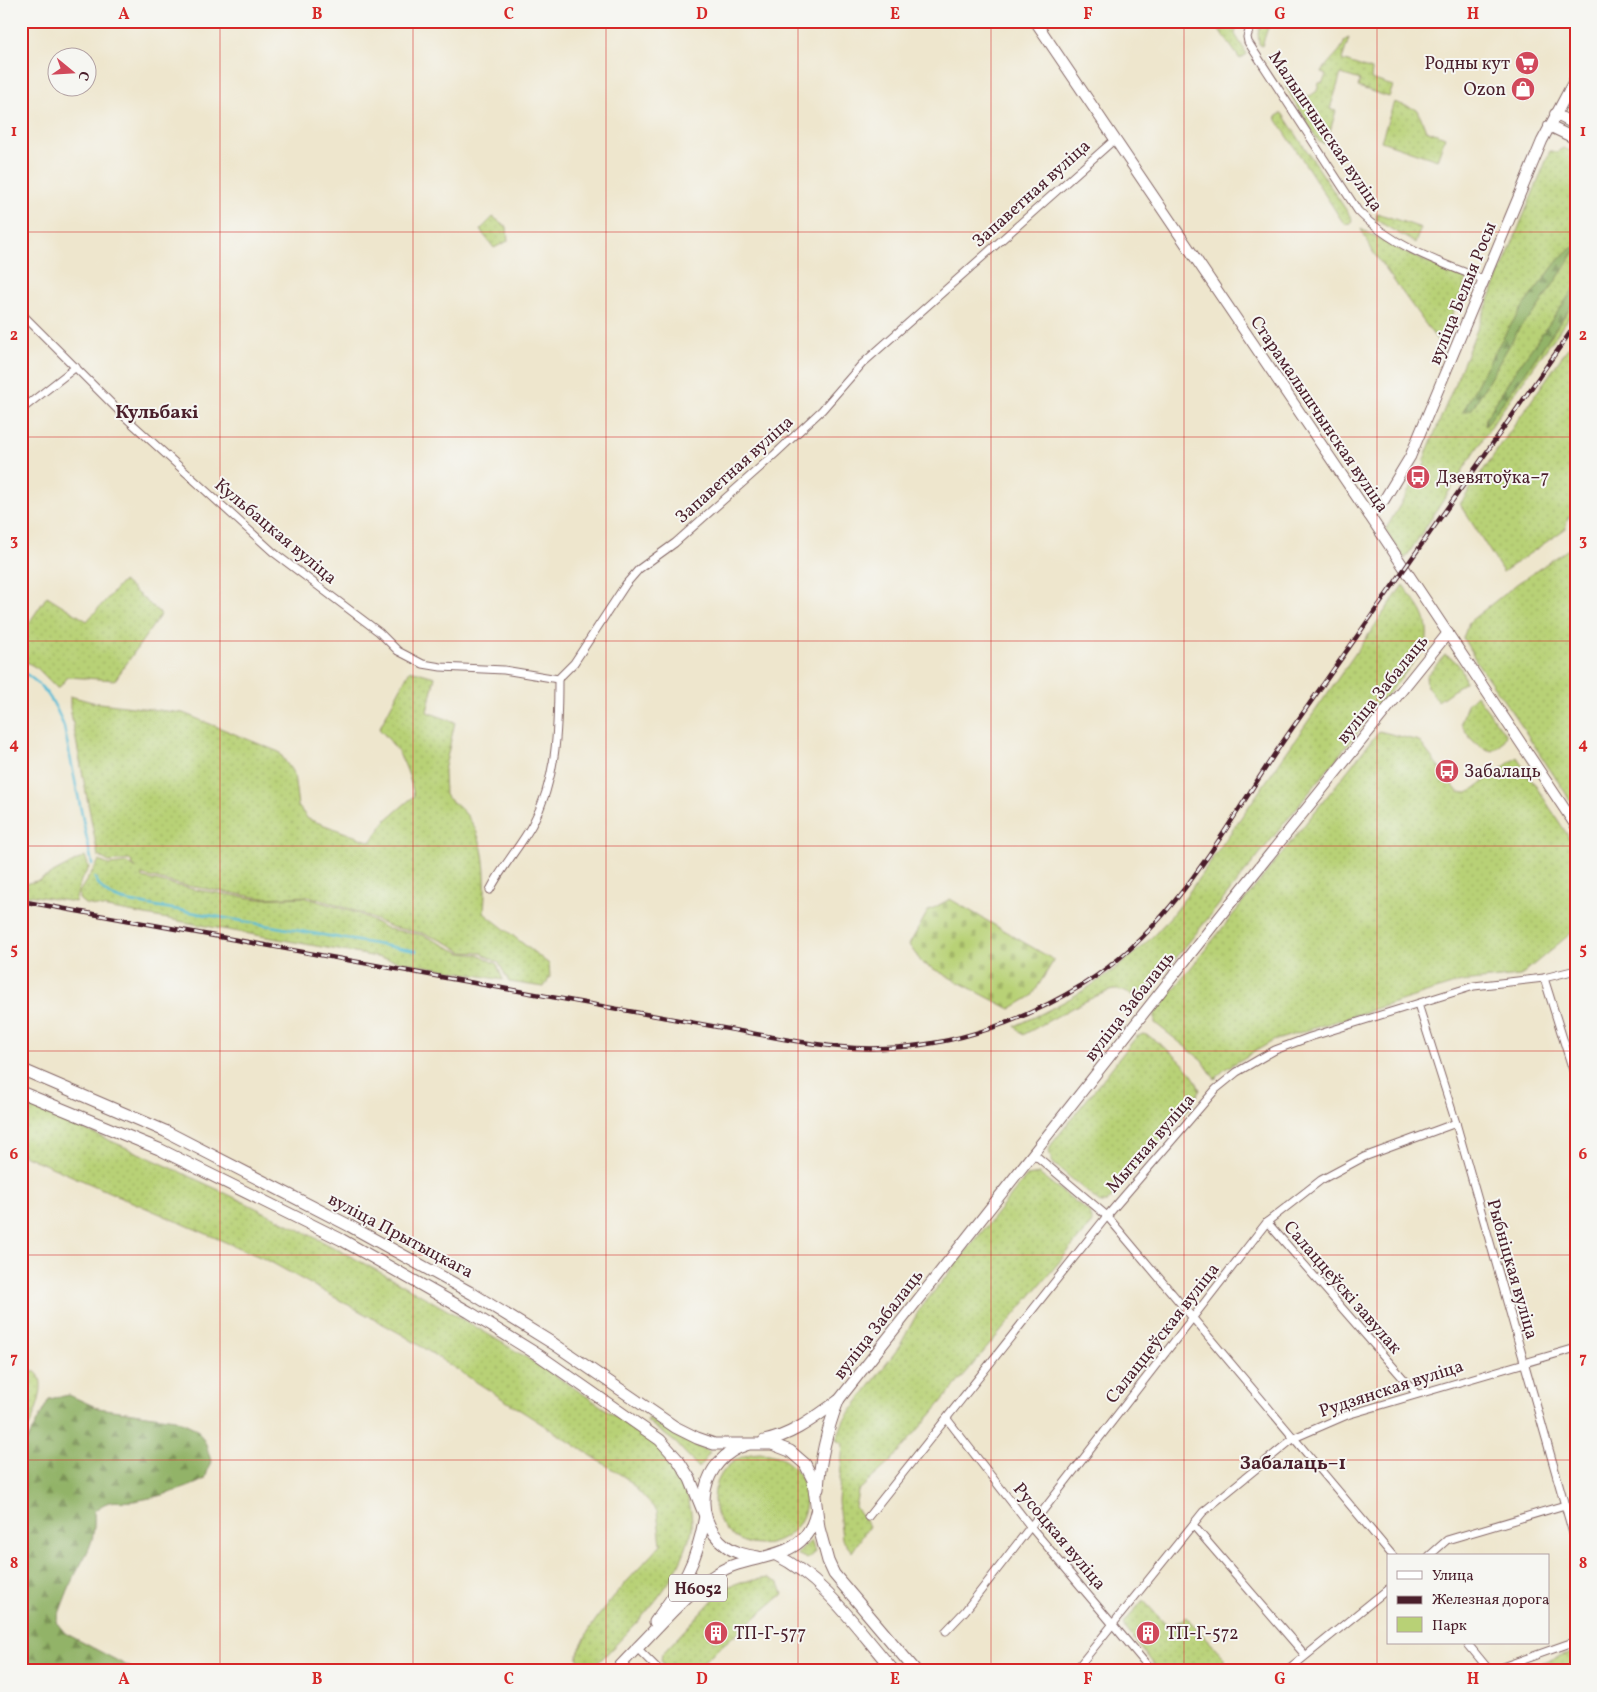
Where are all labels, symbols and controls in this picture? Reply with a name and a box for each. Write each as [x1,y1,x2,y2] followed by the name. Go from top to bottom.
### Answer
[118,4,130,26] text: A
[312,4,323,26] text: B
[504,4,514,26] text: C
[696,4,708,26] text: D
[890,4,900,26] text: E
[1083,4,1093,26] text: F
[1274,4,1286,26] text: G
[1467,4,1479,26] text: H
[1262,46,1388,217] street label: Малышчынская вуліца
[48,48,98,98] north arrow
[1514,50,1540,76] supermarket icon: Родны кут
[1425,52,1510,77] place label: Родны кут
[73,68,93,83] text: С
[1510,76,1536,102] shop icon: Ozon
[1464,78,1506,103] place label: Ozon
[11,121,17,143] text: 1
[1580,121,1586,143] text: 1
[967,134,1097,254] street label: Запаветная вуліца
[1423,218,1504,369] street label: вуліца Белыя Росы
[1243,311,1394,518] street label: Старамалышчынская вуліца
[10,325,18,347] text: 2
[1579,325,1587,347] text: 2
[115,400,199,426] district label: Кульбакі
[670,410,800,530] street label: Запаветная вуліца
[1405,464,1431,490] bus stop icon: Дзевятоўка–7
[1436,466,1549,491] place label: Дзевятоўка–7
[208,473,342,591] street label: Кульбацкая вуліца
[10,530,18,552] text: 3
[1579,530,1587,552] text: 3
[1331,630,1435,750] street label: вуліца Забалаць
[9,734,19,756] text: 4
[1578,734,1588,756] text: 4
[1434,758,1460,784] bus stop icon: Забалаць
[1464,760,1541,785] place label: Забалаць
[10,939,18,961] text: 5
[1579,939,1587,961] text: 5
[1079,947,1181,1067] street label: вуліца Забалаць
[1101,1089,1201,1199] street label: Мытная вуліца
[10,1144,19,1166] text: 6
[1579,1144,1588,1166] text: 6
[323,1187,477,1285] street label: вуліца Прытыцкага
[1480,1196,1544,1342] street label: Рыбніцкая вуліца
[1277,1216,1407,1360] street label: Салаццеўскі завулак
[1100,1258,1226,1410] street label: Салаццеўская вуліца
[828,1265,930,1385] street label: вуліца Забалаць
[10,1348,18,1370] text: 7
[1579,1348,1587,1370] text: 7
[1316,1354,1467,1425] street label: Рудзянская вуліца
[1240,1451,1346,1477] district label: Забалаць–1
[1006,1478,1111,1596] street label: Русоцкая вуліца
[10,1553,18,1575] text: 8
[1579,1553,1587,1575] text: 8
[1387,1554,1550,1644] legend
[1432,1566,1474,1587] text: Улица
[669,1575,727,1602] road number: Н6052
[1432,1590,1549,1611] text: Железная дорога
[1432,1616,1467,1637] text: Парк
[703,1620,729,1646] building icon: ТП-Г-577
[1135,1620,1161,1646] building icon: ТП-Г-572
[734,1622,806,1647] place label: ТП-Г-577
[1166,1622,1239,1647] place label: ТП-Г-572
[118,1669,130,1691] text: A
[312,1669,323,1691] text: B
[504,1669,514,1691] text: C
[696,1669,708,1691] text: D
[890,1669,900,1691] text: E
[1083,1669,1093,1691] text: F
[1274,1669,1286,1691] text: G
[1467,1669,1479,1691] text: H

